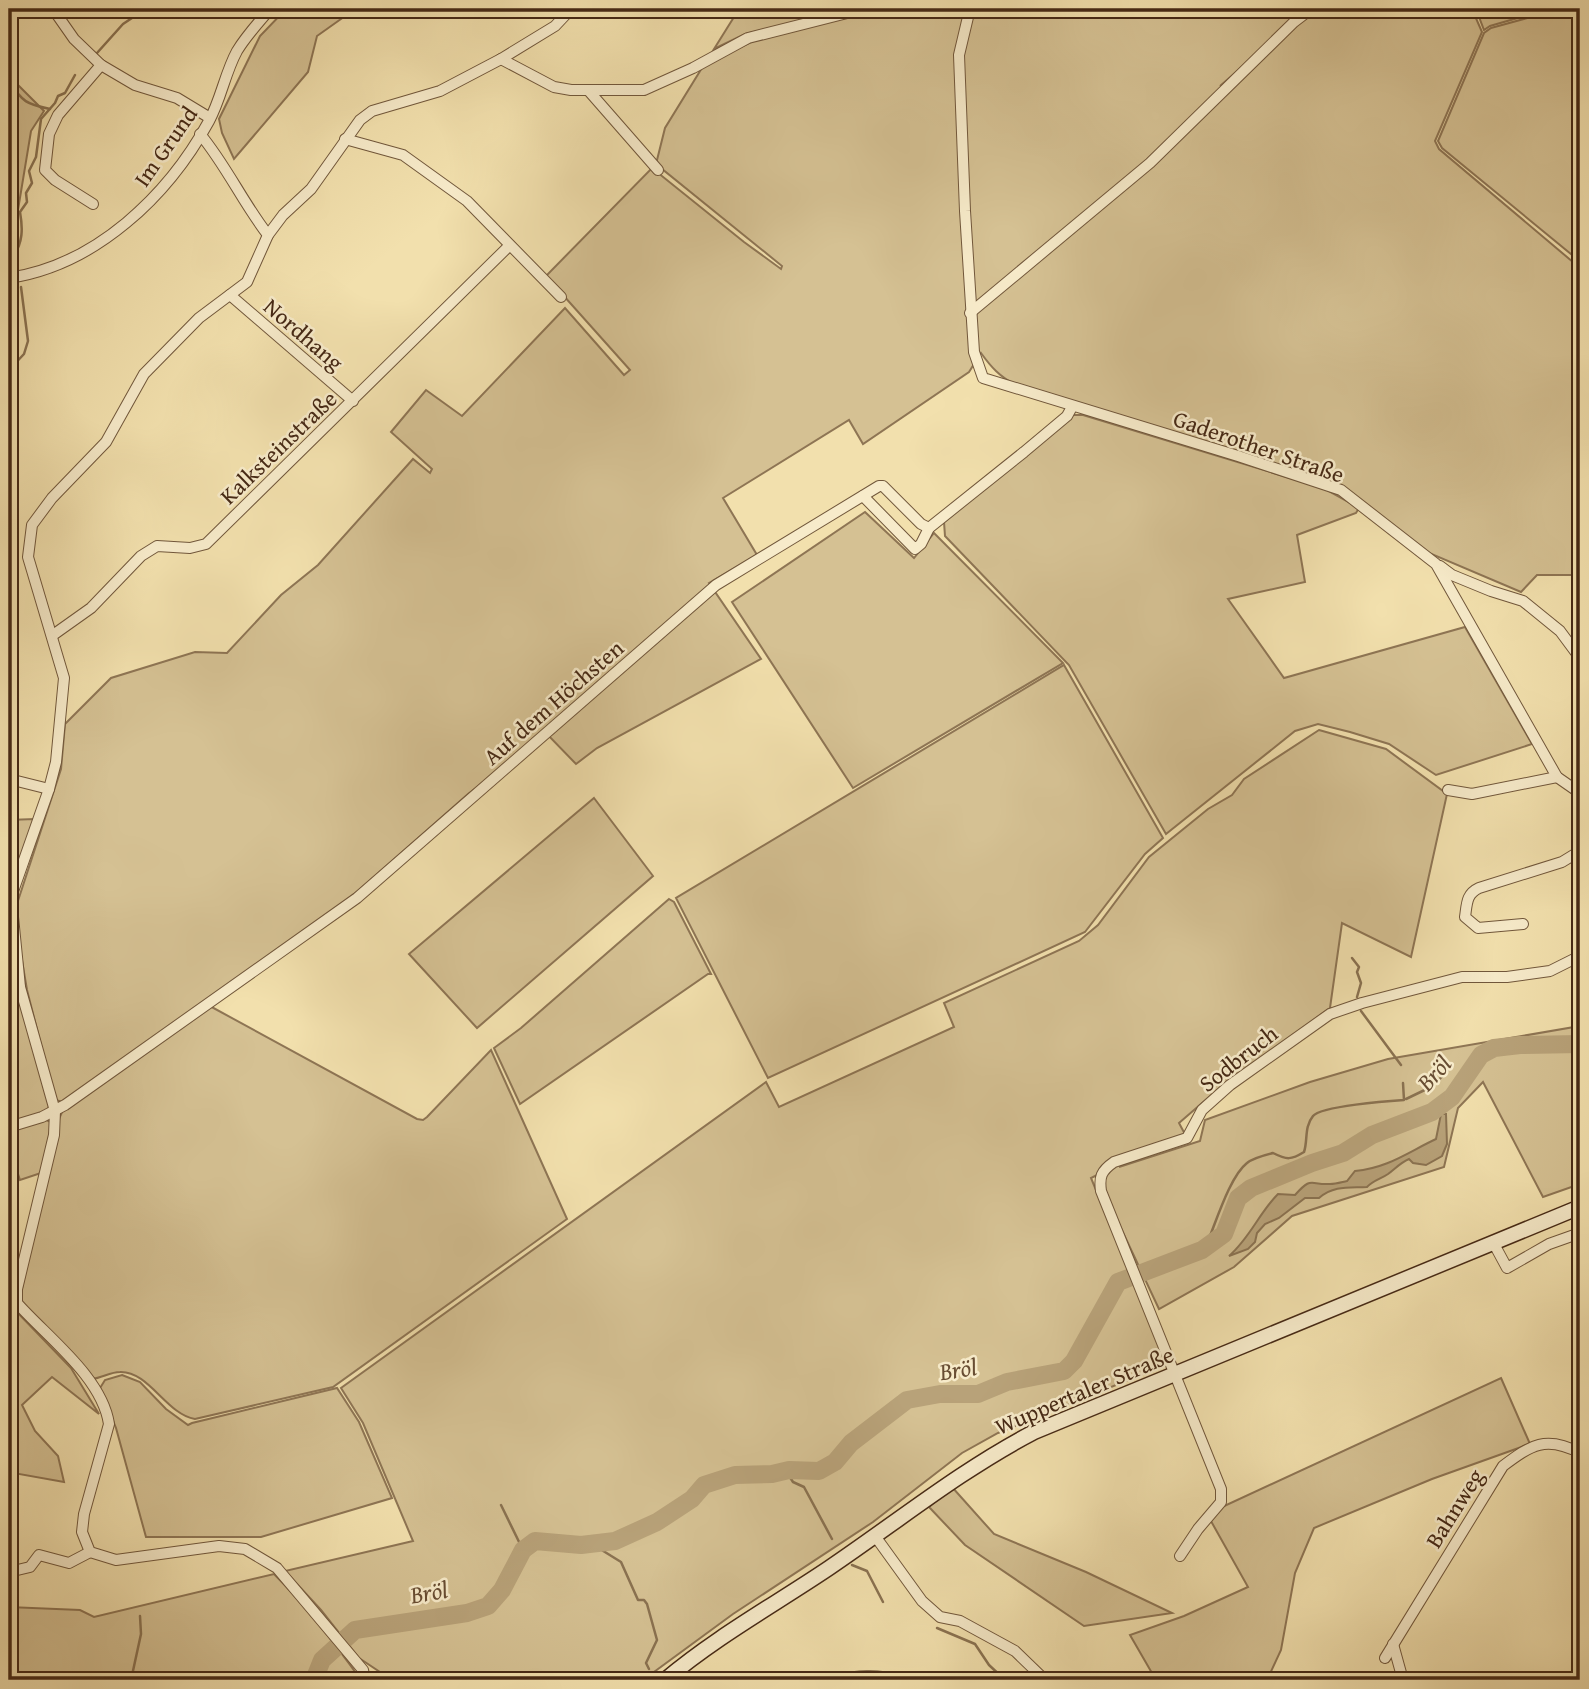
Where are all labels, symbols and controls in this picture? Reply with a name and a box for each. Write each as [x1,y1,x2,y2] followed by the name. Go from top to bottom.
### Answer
[125,98,205,193] street label: Im Grund
[257,290,352,378] street label: Nordhang
[212,382,344,512] street label: Kalksteinstraße
[1169,401,1349,491] street label: Gaderother Straße
[476,632,630,772] street label: Auf dem Höchsten
[1192,1017,1284,1099] street label: Sodbruch
[1408,1047,1460,1099] water label: Bröl
[989,1337,1179,1443] street label: Wuppertaler Straße
[936,1349,979,1389] water label: Bröl
[1417,1462,1492,1554] street label: Bahnweg
[407,1572,451,1613] water label: Bröl

